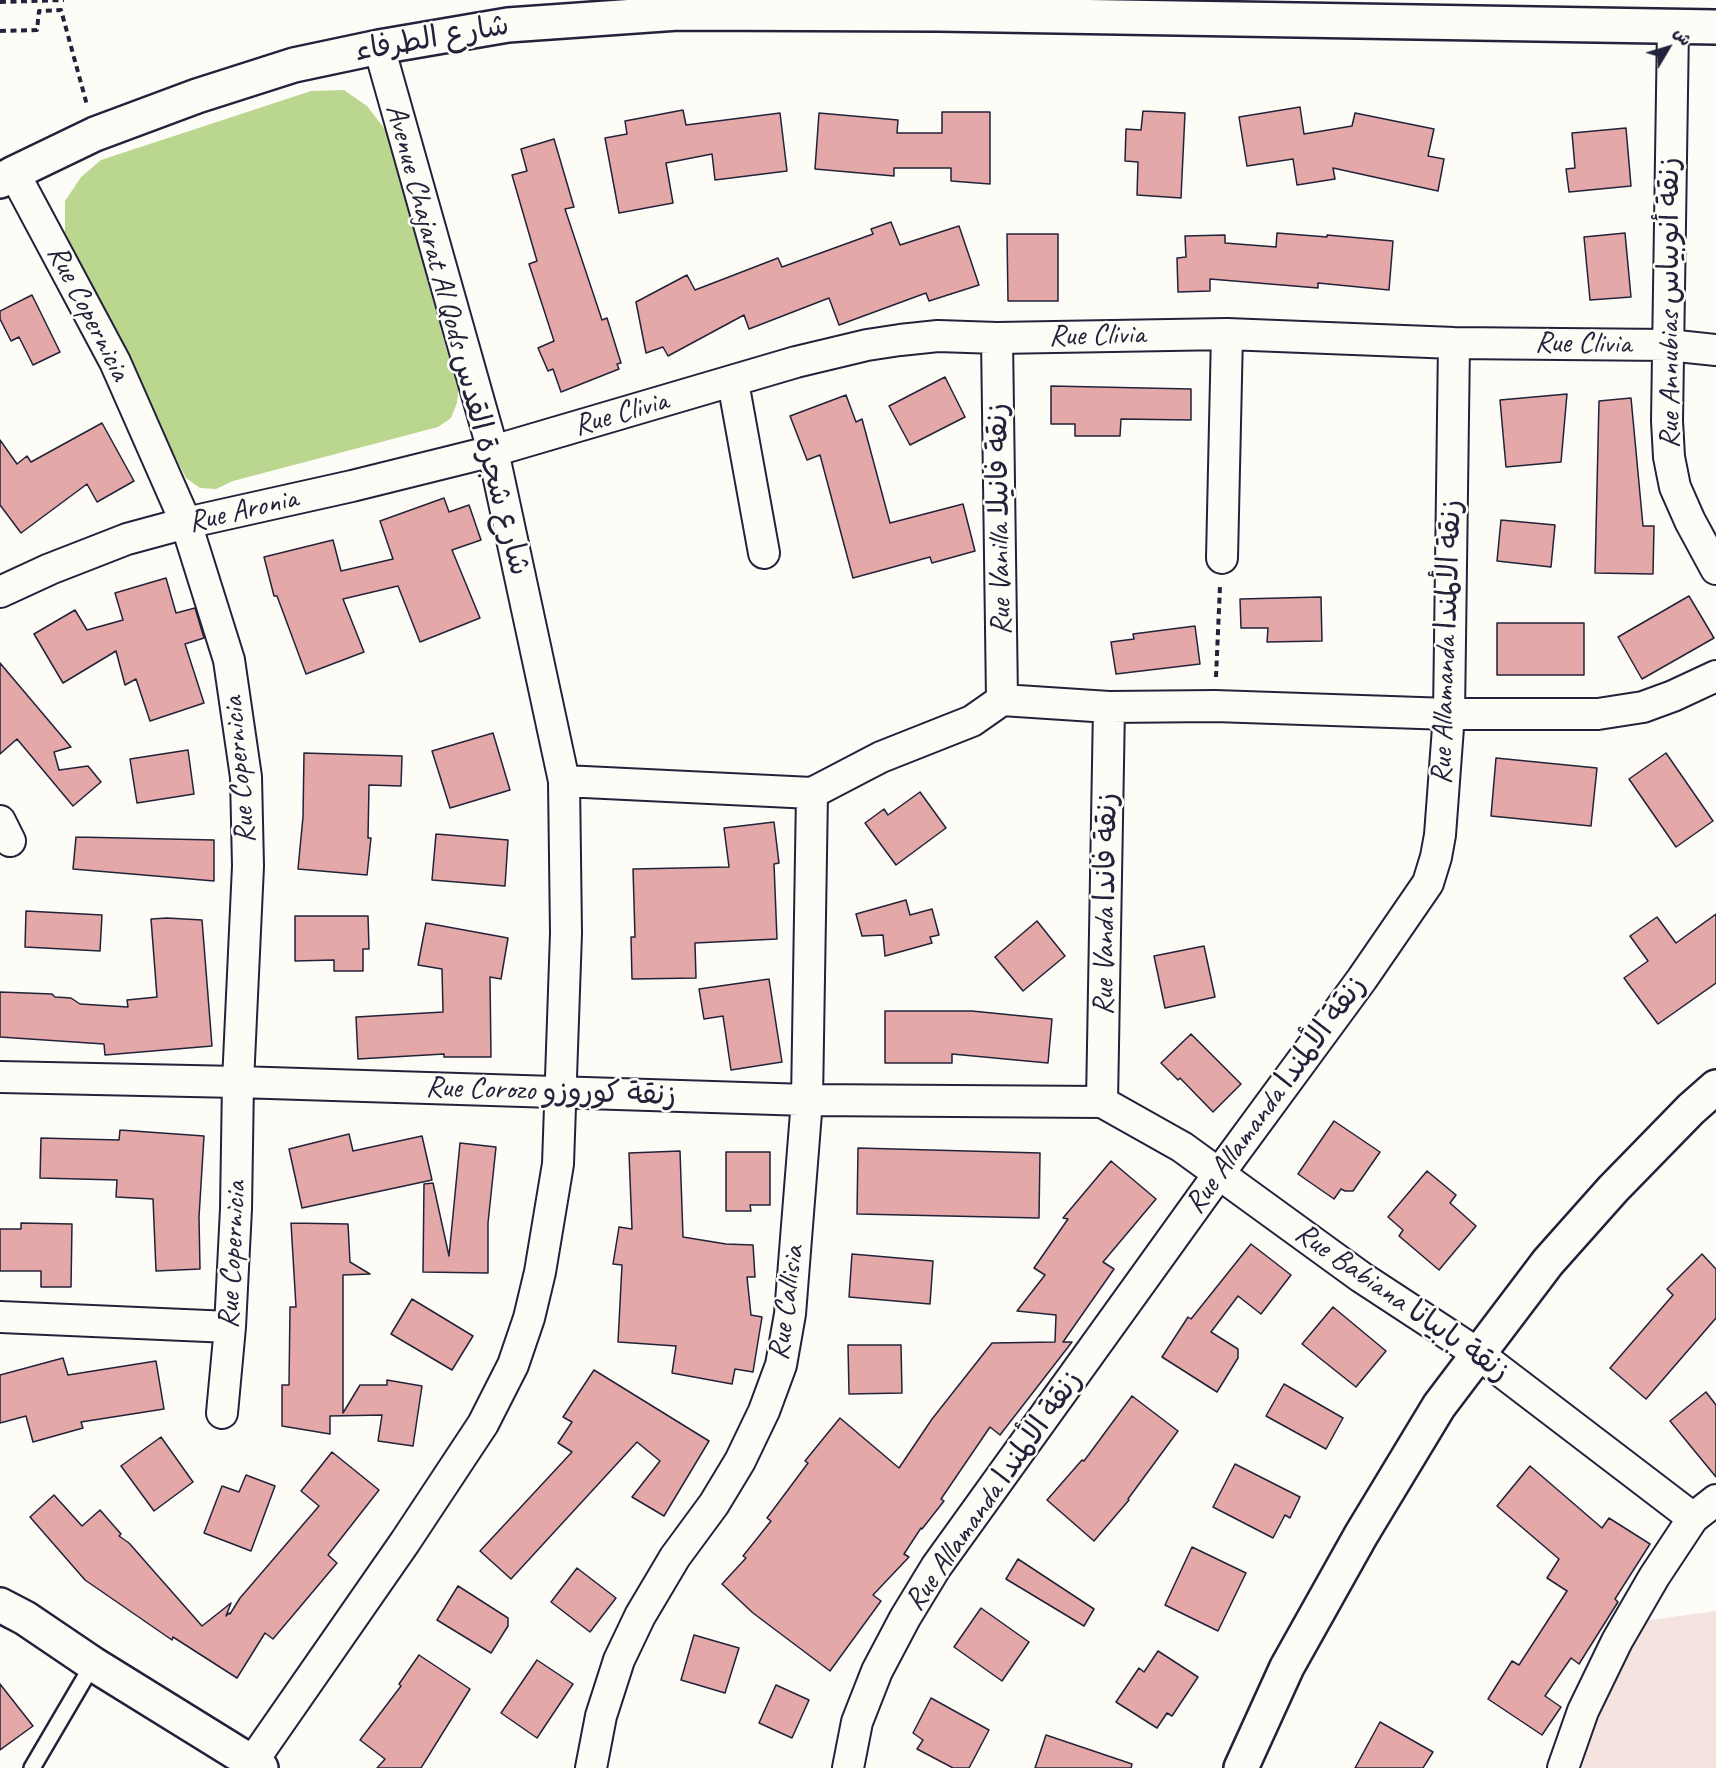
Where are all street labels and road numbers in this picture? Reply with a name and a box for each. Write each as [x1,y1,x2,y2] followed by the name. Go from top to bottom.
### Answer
[352,8,512,70] street label: شارع الطرفاء
[377,100,537,580] street label: Avenue Chajarat Al Qods شارع شجرة القدس
[1652,157,1688,449] street label: Rue Annubias زنقة أنوبياس
[39,239,137,387] street label: Rue Copernicia
[1049,317,1145,355] street label: Rue Clivia
[1535,325,1631,363] street label: Rue Clivia
[570,383,672,445] street label: Rue Clivia
[980,403,1020,635] street label: Rue Vanilla زنقة فانيلا
[185,481,301,541] street label: Rue Aronia
[1424,499,1470,785] street label: Rue Allamanda زنقة الألمندا
[216,695,264,845] street label: Rue Copernicia
[1086,792,1126,1016] street label: Rue Vanda زنقة فاندا
[1178,969,1374,1221] street label: Rue Allamanda زنقة الألمندا
[425,1070,677,1114] street label: Rue Corozo زنقة كوروزو
[211,1180,255,1330] street label: Rue Copernicia
[1288,1216,1516,1390] street label: Rue Babiana زنقة بابيانا
[761,1243,813,1363] street label: Rue Callisia
[897,1364,1091,1618] street label: Rue Allamanda زنقة الألمندا

